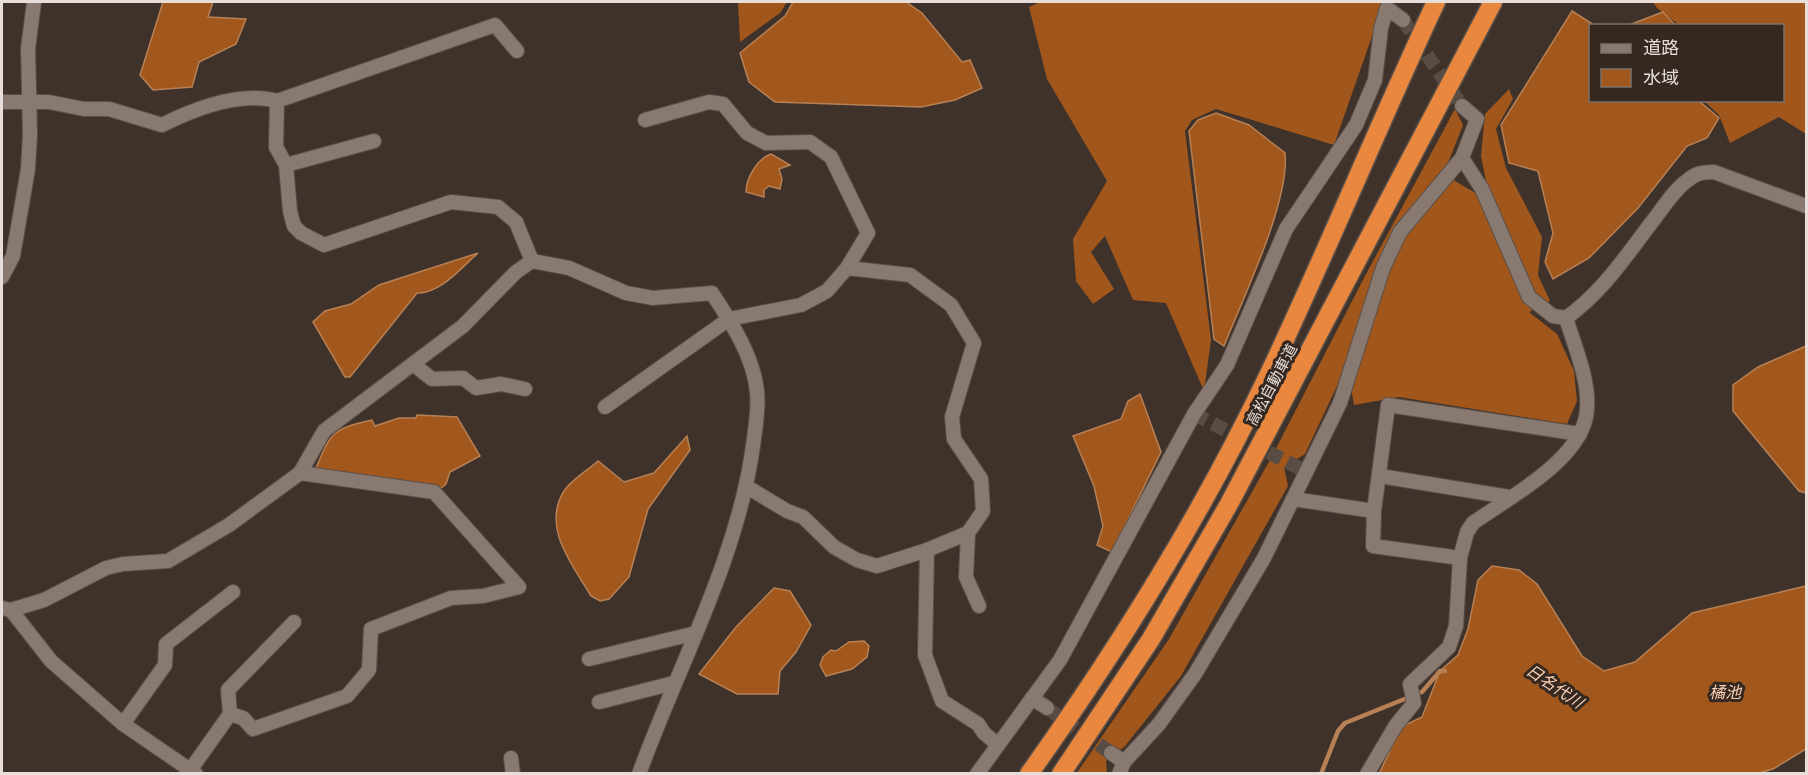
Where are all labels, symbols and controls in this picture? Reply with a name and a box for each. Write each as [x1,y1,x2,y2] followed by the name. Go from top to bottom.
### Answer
[1589,24,1784,102] legend
[1643,34,1679,61] text: 道路
[1643,64,1679,91] text: 水域
[1240,340,1303,430] street label: 高松自動車道
[1522,658,1590,715] water label: 日名代川
[1709,680,1743,704] water label: 橘池

